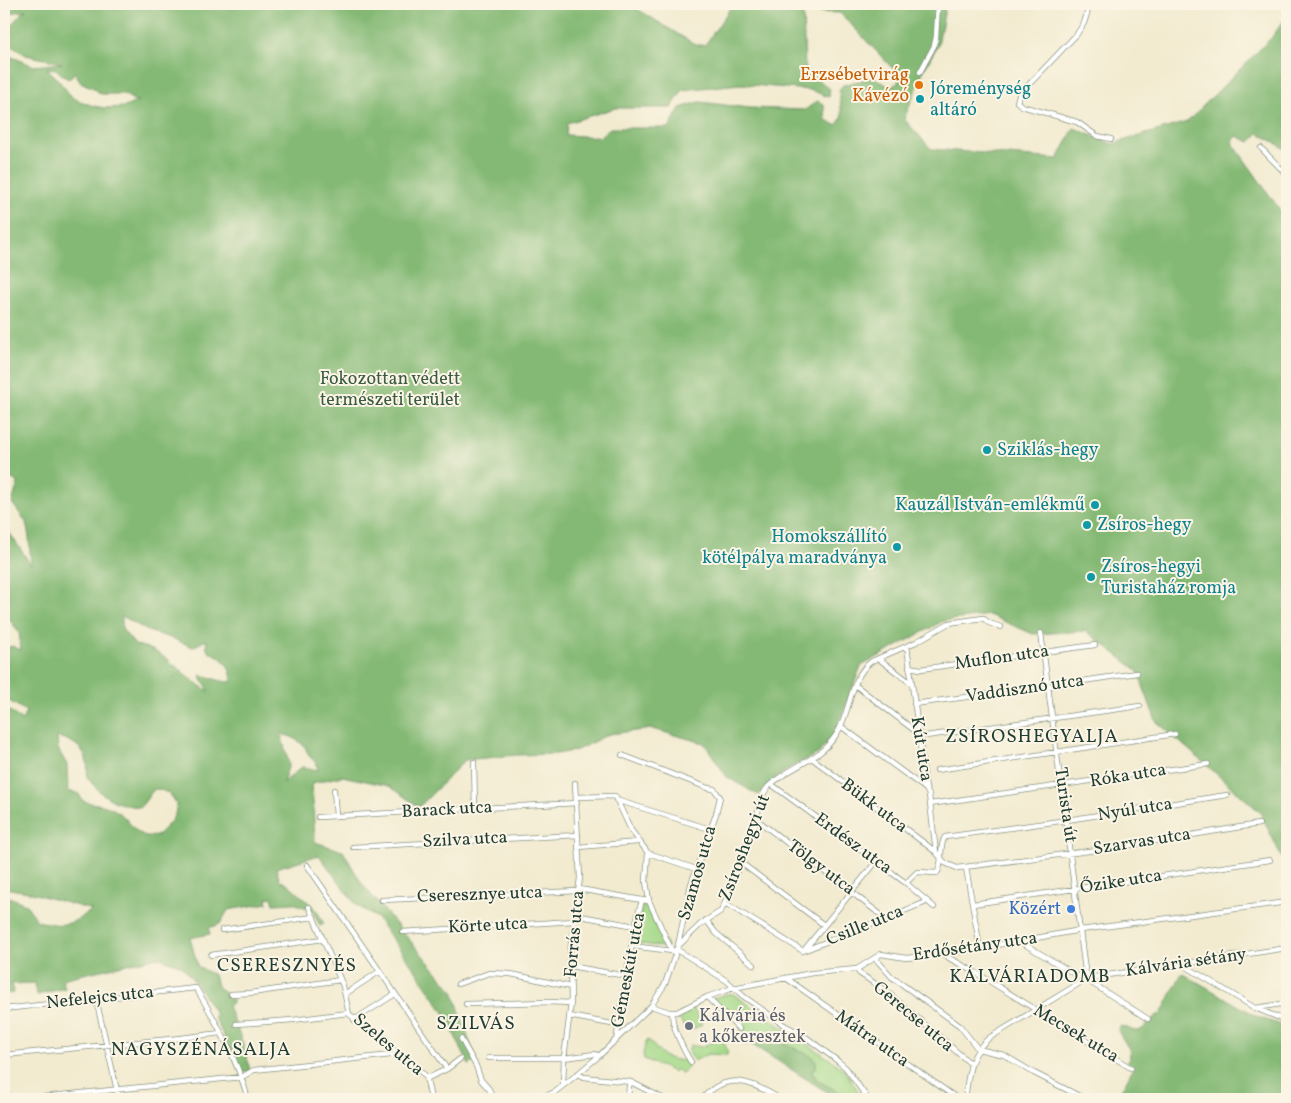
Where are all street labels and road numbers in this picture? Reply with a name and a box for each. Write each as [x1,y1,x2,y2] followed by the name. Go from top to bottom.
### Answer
[953,639,1051,677] street label: Muflon utca
[964,668,1086,710] street label: Vaddisznó utca
[904,715,938,783] street label: Kút utca
[1088,758,1168,794] street label: Róka utca
[1047,766,1083,844] street label: Turista út
[835,773,913,839] street label: Bükk utca
[713,791,777,905] street label: Zsíroshegyi út
[1096,792,1174,828] street label: Nyúl utca
[401,795,493,825] street label: Barack utca
[809,807,897,881] street label: Erdész utca
[672,822,724,924] street label: Szamos utca
[1091,822,1193,862] street label: Szarvas utca
[422,825,508,855] street label: Szilva utca
[782,834,860,902] street label: Tölgy utca
[1078,863,1164,901] street label: Őzike utca
[417,880,543,910] street label: Cseresznye utca
[559,889,591,979] street label: Forrás utca
[823,899,907,953] street label: Csille utca
[606,910,652,1030] street label: Gémeskút utca
[447,911,529,941] street label: Körte utca
[911,926,1039,968] street label: Erdősétány utca
[1124,942,1248,984] street label: Kálvária sétány
[867,976,959,1058] street label: Gerecse utca
[45,980,155,1016] street label: Nefelejcs utca
[1028,999,1124,1069] street label: Mecsek utca
[830,1004,914,1074] street label: Mátra utca
[347,1008,429,1082] street label: Szeles utca

